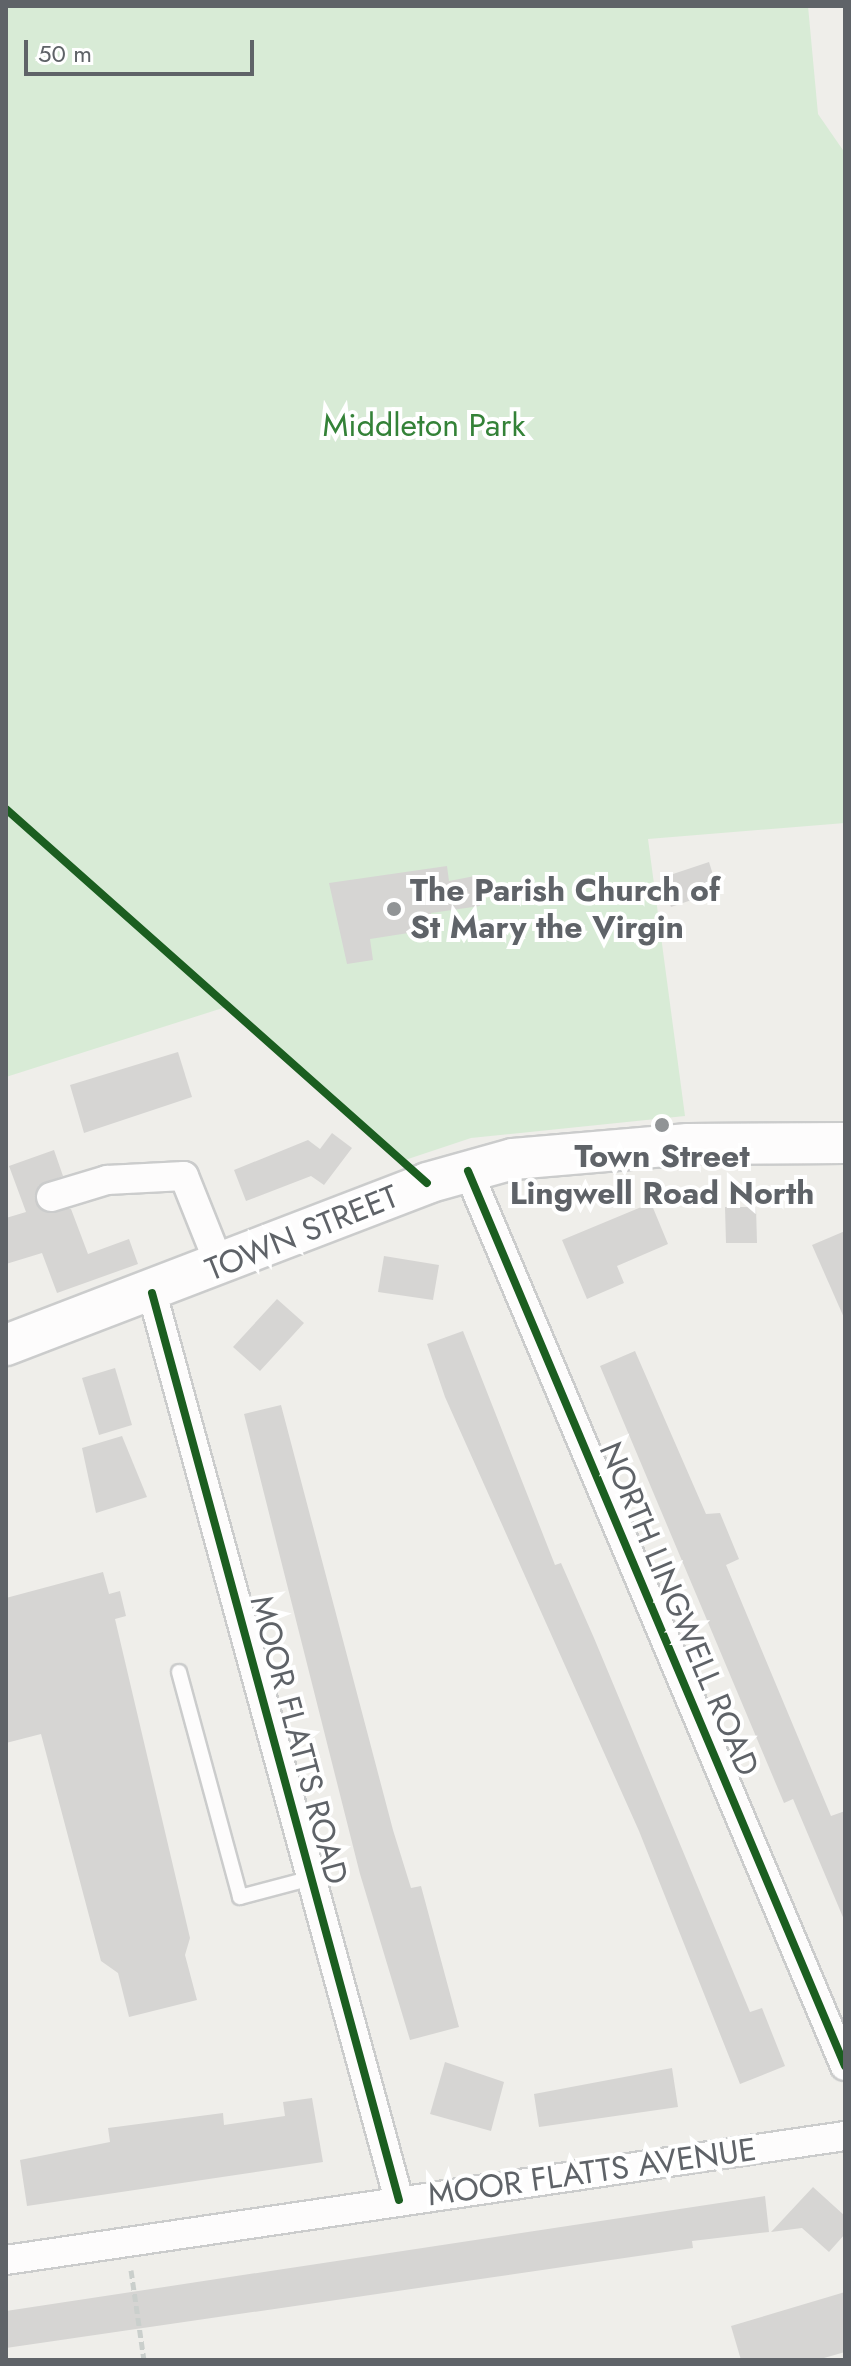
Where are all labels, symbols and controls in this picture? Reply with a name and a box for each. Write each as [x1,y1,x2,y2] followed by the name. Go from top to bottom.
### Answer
[28,24,258,74] scale bar
[38,36,92,71] text: 50 m
[322,406,526,444] park label: Middleton Park
[410,872,720,947] place label: The Parish Church of St Mary the Virgin
[385,900,403,918] marker: The Parish Church of St Mary the Virgin
[653,1116,671,1134] marker: Town Street Lingwell Road North
[510,1138,814,1213] place label: Town Street Lingwell Road North
[200,1177,404,1289] street label: TOWN STREET
[591,1436,767,1782] street label: NORTH LINGWELL ROAD
[242,1591,356,1889] street label: MOOR FLATTS ROAD
[425,2130,759,2214] street label: MOOR FLATTS AVENUE

